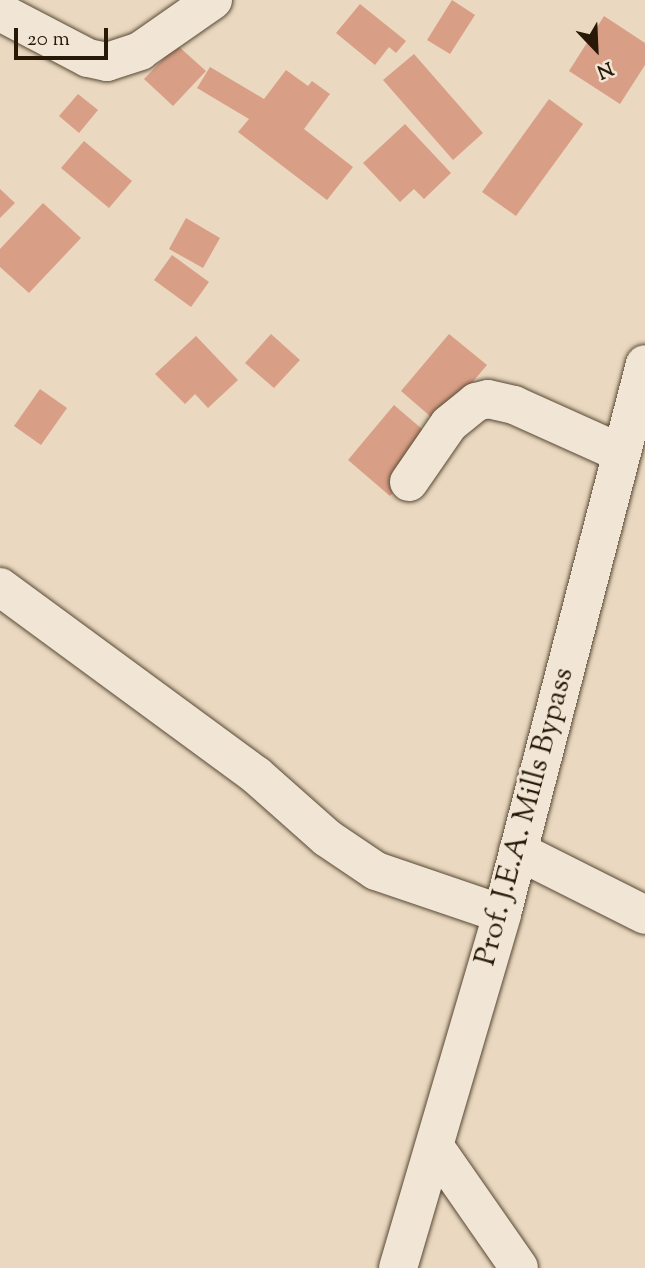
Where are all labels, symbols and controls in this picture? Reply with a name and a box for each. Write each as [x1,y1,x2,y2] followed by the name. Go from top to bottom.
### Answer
[18,14,112,58] scale bar
[561,14,631,84] north arrow
[27,25,70,55] text: 20 m
[592,53,617,84] text: N
[469,664,583,970] street label: Prof. J.E.A. Mills Bypass

